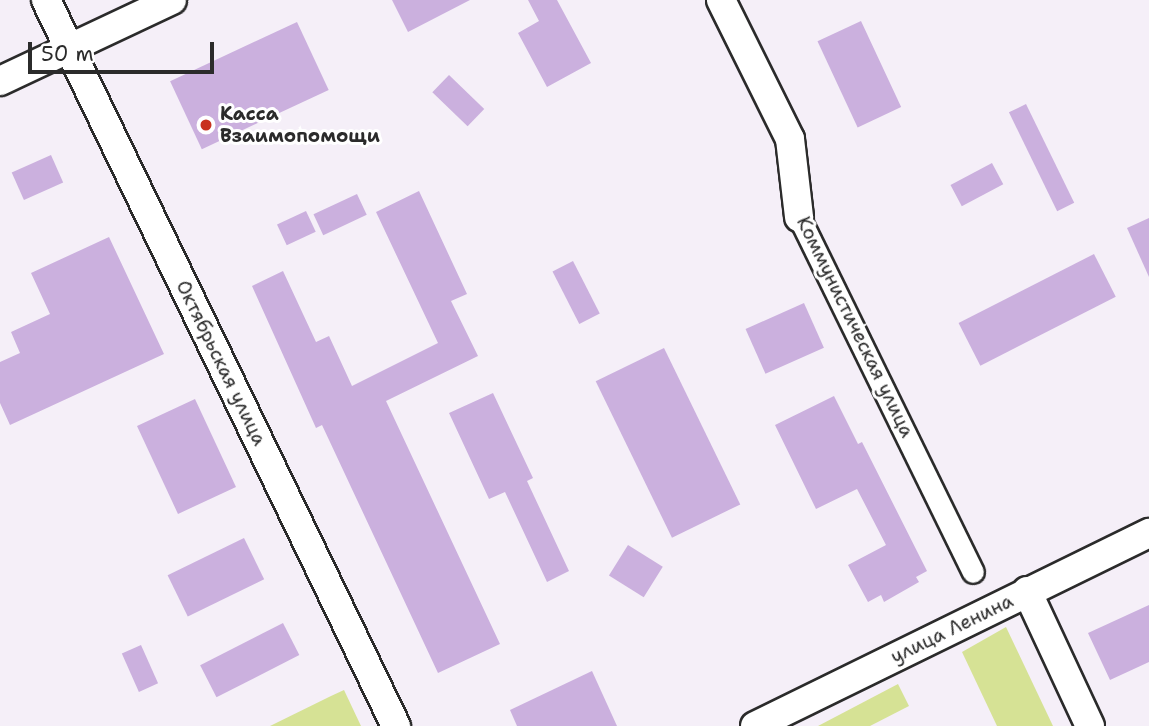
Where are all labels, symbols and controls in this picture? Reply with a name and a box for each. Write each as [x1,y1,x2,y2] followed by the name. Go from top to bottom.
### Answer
[32,28,217,72] scale bar
[41,40,94,68] text: 50 m
[220,103,380,147] place label: Касса Взаимопомощи
[198,117,214,133] marker: Касса Взаимопомощи
[792,213,918,441] street label: Коммунистическая улица
[171,277,271,449] street label: Октябрьская улица
[887,590,1017,668] street label: улица Ленина

